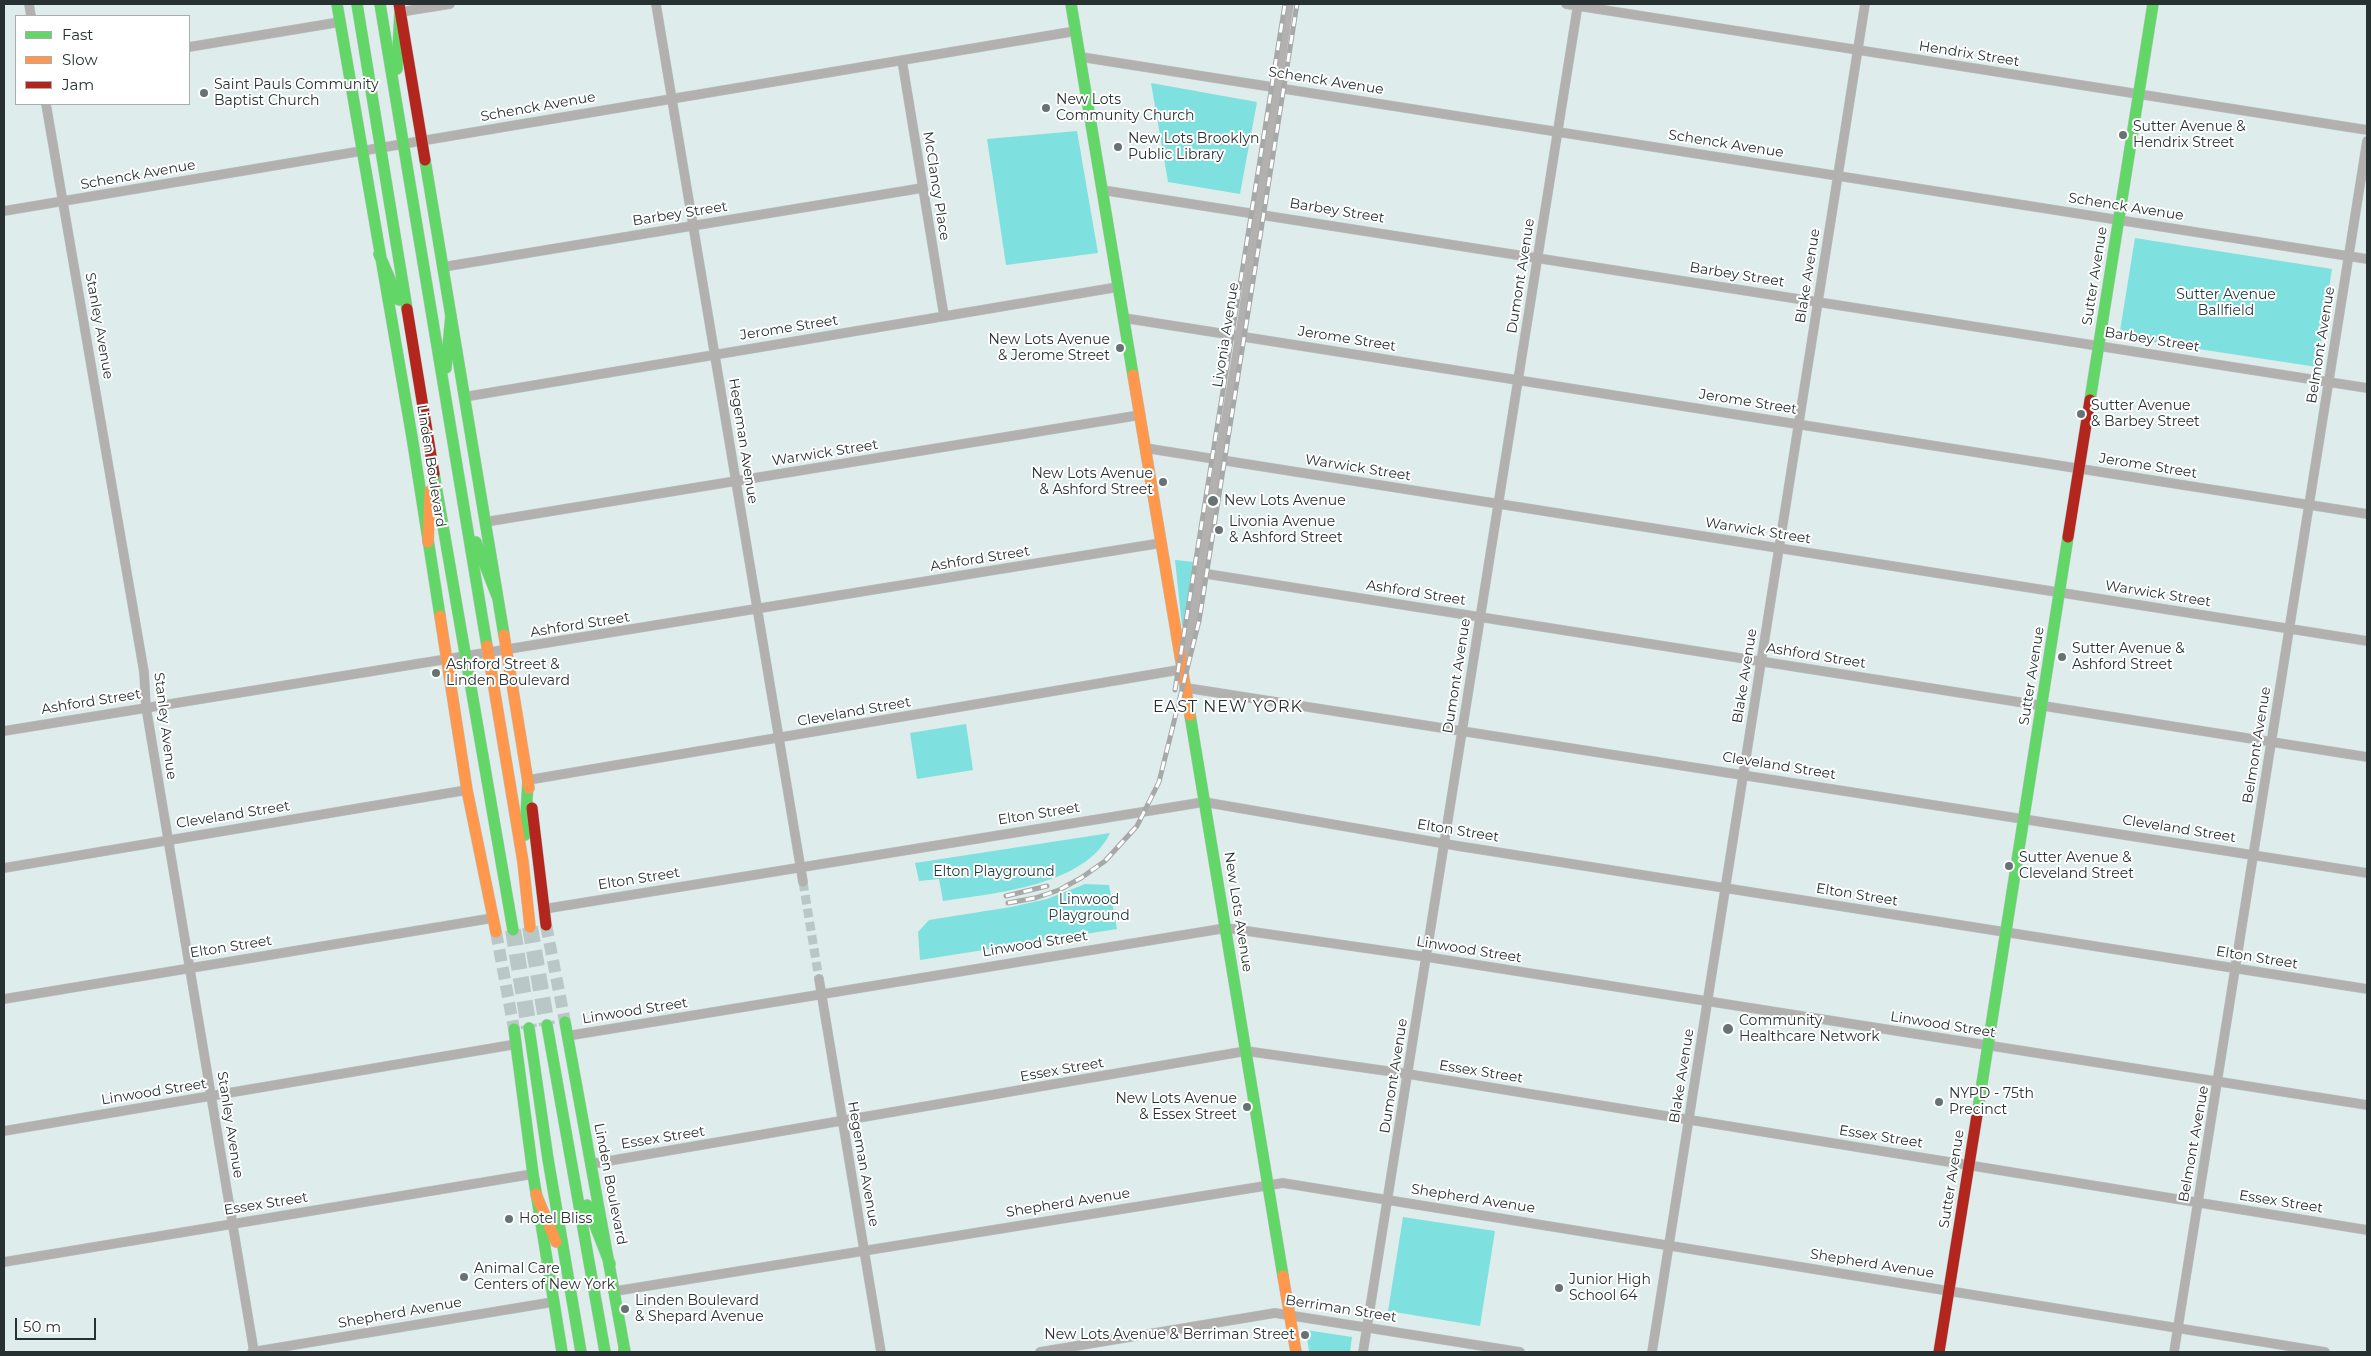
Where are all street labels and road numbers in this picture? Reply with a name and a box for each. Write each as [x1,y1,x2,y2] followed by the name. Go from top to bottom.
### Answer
[1918,38,2020,70] street label: Hendrix Street
[1267,64,1385,98] street label: Schenck Avenue
[479,89,597,125] street label: Schenck Avenue
[1667,127,1785,161] street label: Schenck Avenue
[919,130,953,242] street label: McClancy Place
[79,157,197,193] street label: Schenck Avenue
[2067,190,2185,224] street label: Schenck Avenue
[1288,195,1386,227] street label: Barbey Street
[631,198,729,230] street label: Barbey Street
[1504,217,1538,335] street label: Dumont Avenue
[2079,226,2111,326] street label: Sutter Avenue
[1792,227,1824,325] street label: Blake Avenue
[1688,259,1786,291] street label: Barbey Street
[81,271,117,381] street label: Stanley Avenue
[1209,281,1243,389] street label: Livonia Avenue
[2303,285,2339,405] street label: Belmont Avenue
[739,312,839,344] street label: Jerome Street
[1297,323,1397,355] street label: Jerome Street
[2103,324,2201,356] street label: Barbey Street
[725,377,761,505] street label: Hegeman Avenue
[1698,386,1798,418] street label: Jerome Street
[413,404,449,528] street label: Linden Boulevard
[771,436,879,470] street label: Warwick Street
[2098,450,2198,482] street label: Jerome Street
[1304,451,1412,485] street label: Warwick Street
[1704,514,1812,548] street label: Warwick Street
[929,543,1031,575] street label: Ashford Street
[1365,577,1467,609] street label: Ashford Street
[2104,577,2212,611] street label: Warwick Street
[529,609,631,641] street label: Ashford Street
[1440,617,1474,735] street label: Dumont Avenue
[2016,626,2048,726] street label: Sutter Avenue
[1729,627,1761,725] street label: Blake Avenue
[1765,640,1867,672] street label: Ashford Street
[150,671,180,781] street label: Stanley Avenue
[2239,685,2275,805] street label: Belmont Avenue
[40,686,142,718] street label: Ashford Street
[796,694,912,730] street label: Cleveland Street
[1721,749,1837,783] street label: Cleveland Street
[175,798,291,832] street label: Cleveland Street
[997,799,1081,829] street label: Elton Street
[2121,812,2237,846] street label: Cleveland Street
[1416,816,1500,846] street label: Elton Street
[1220,851,1256,973] street label: New Lots Avenue
[597,864,681,894] street label: Elton Street
[1815,880,1899,910] street label: Elton Street
[981,927,1089,961] street label: Linwood Street
[189,932,273,962] street label: Elton Street
[1415,933,1523,967] street label: Linwood Street
[2215,943,2299,973] street label: Elton Street
[581,994,689,1028] street label: Linwood Street
[1889,1008,1997,1042] street label: Linwood Street
[1377,1017,1411,1135] street label: Dumont Avenue
[1666,1027,1698,1125] street label: Blake Avenue
[1019,1054,1105,1086] street label: Essex Street
[1438,1057,1524,1087] street label: Essex Street
[213,1070,247,1180] street label: Stanley Avenue
[100,1075,208,1109] street label: Linwood Street
[2175,1084,2213,1204] street label: Belmont Avenue
[844,1100,882,1228] street label: Hegeman Avenue
[590,1122,630,1246] street label: Linden Boulevard
[1838,1122,1924,1152] street label: Essex Street
[620,1123,706,1153] street label: Essex Street
[1936,1129,1968,1229] street label: Sutter Avenue
[1410,1181,1536,1217] street label: Shepherd Avenue
[1005,1185,1131,1221] street label: Shepherd Avenue
[2238,1187,2324,1217] street label: Essex Street
[223,1189,309,1219] street label: Essex Street
[1809,1246,1935,1282] street label: Shepherd Avenue
[1284,1292,1398,1326] street label: Berriman Street
[337,1294,463,1332] street label: Shepherd Avenue

